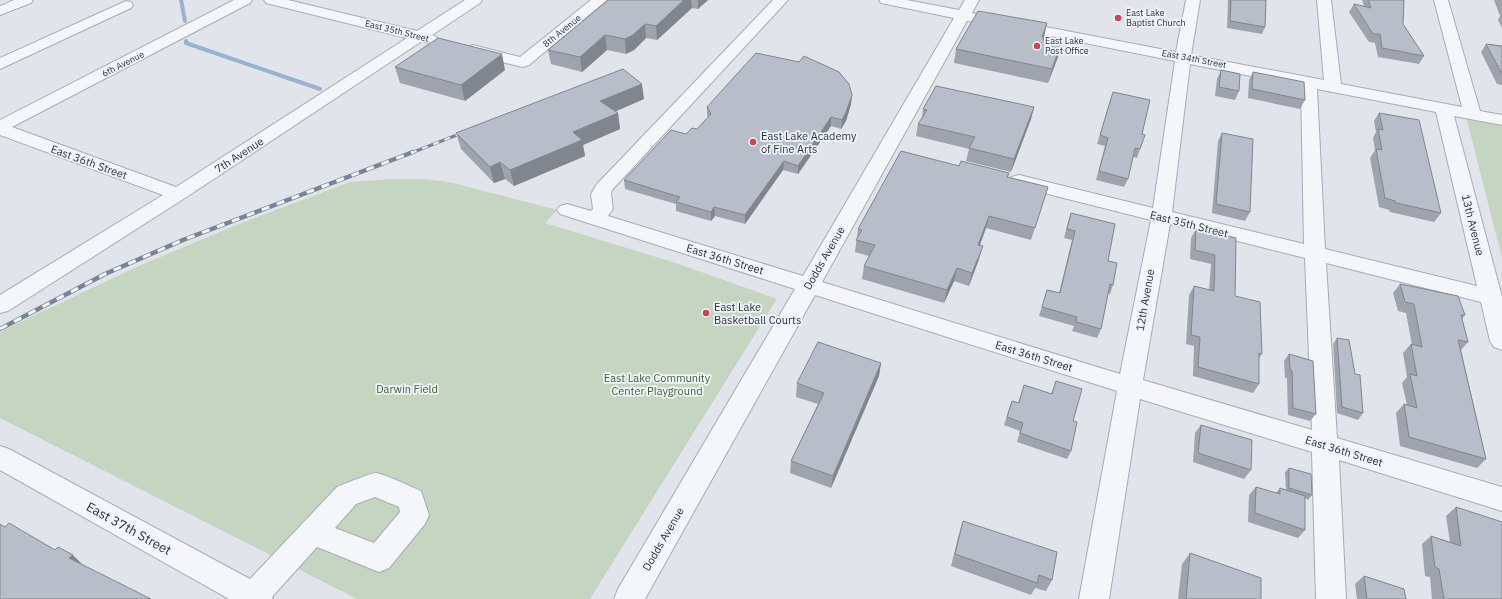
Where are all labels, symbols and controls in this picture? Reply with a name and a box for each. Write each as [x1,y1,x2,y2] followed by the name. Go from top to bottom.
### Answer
[1126,7,1186,28] place label: East Lake Baptist Church
[540,12,583,49] street label: 8th Avenue
[1113,13,1123,23] marker: East Lake Baptist Church
[364,17,430,44] street label: East 35th Street
[1045,35,1089,56] place label: East Lake Post Office
[1032,41,1042,51] marker: East Lake Post Office
[1161,47,1227,70] street label: East 34th Street
[100,48,146,79] street label: 6th Avenue
[761,129,857,156] place label: East Lake Academy of Fine Arts
[212,134,266,176] street label: 7th Avenue
[748,137,758,147] marker: East Lake Academy of Fine Arts
[49,142,129,182] street label: East 36th Street
[1459,193,1487,257] street label: 13th Avenue
[1148,208,1230,241] street label: East 35th Street
[800,224,848,292] street label: Dodds Avenue
[685,241,765,277] street label: East 36th Street
[1133,268,1157,332] street label: 12th Avenue
[714,300,801,327] place label: East Lake Basketball Courts
[701,308,711,318] marker: East Lake Basketball Courts
[994,338,1074,374] street label: East 36th Street
[604,371,711,398] park label: East Lake Community Center Playground
[376,382,438,396] park label: Darwin Field
[1304,433,1384,469] street label: East 36th Street
[83,498,174,559] street label: East 37th Street
[639,505,687,573] street label: Dodds Avenue

